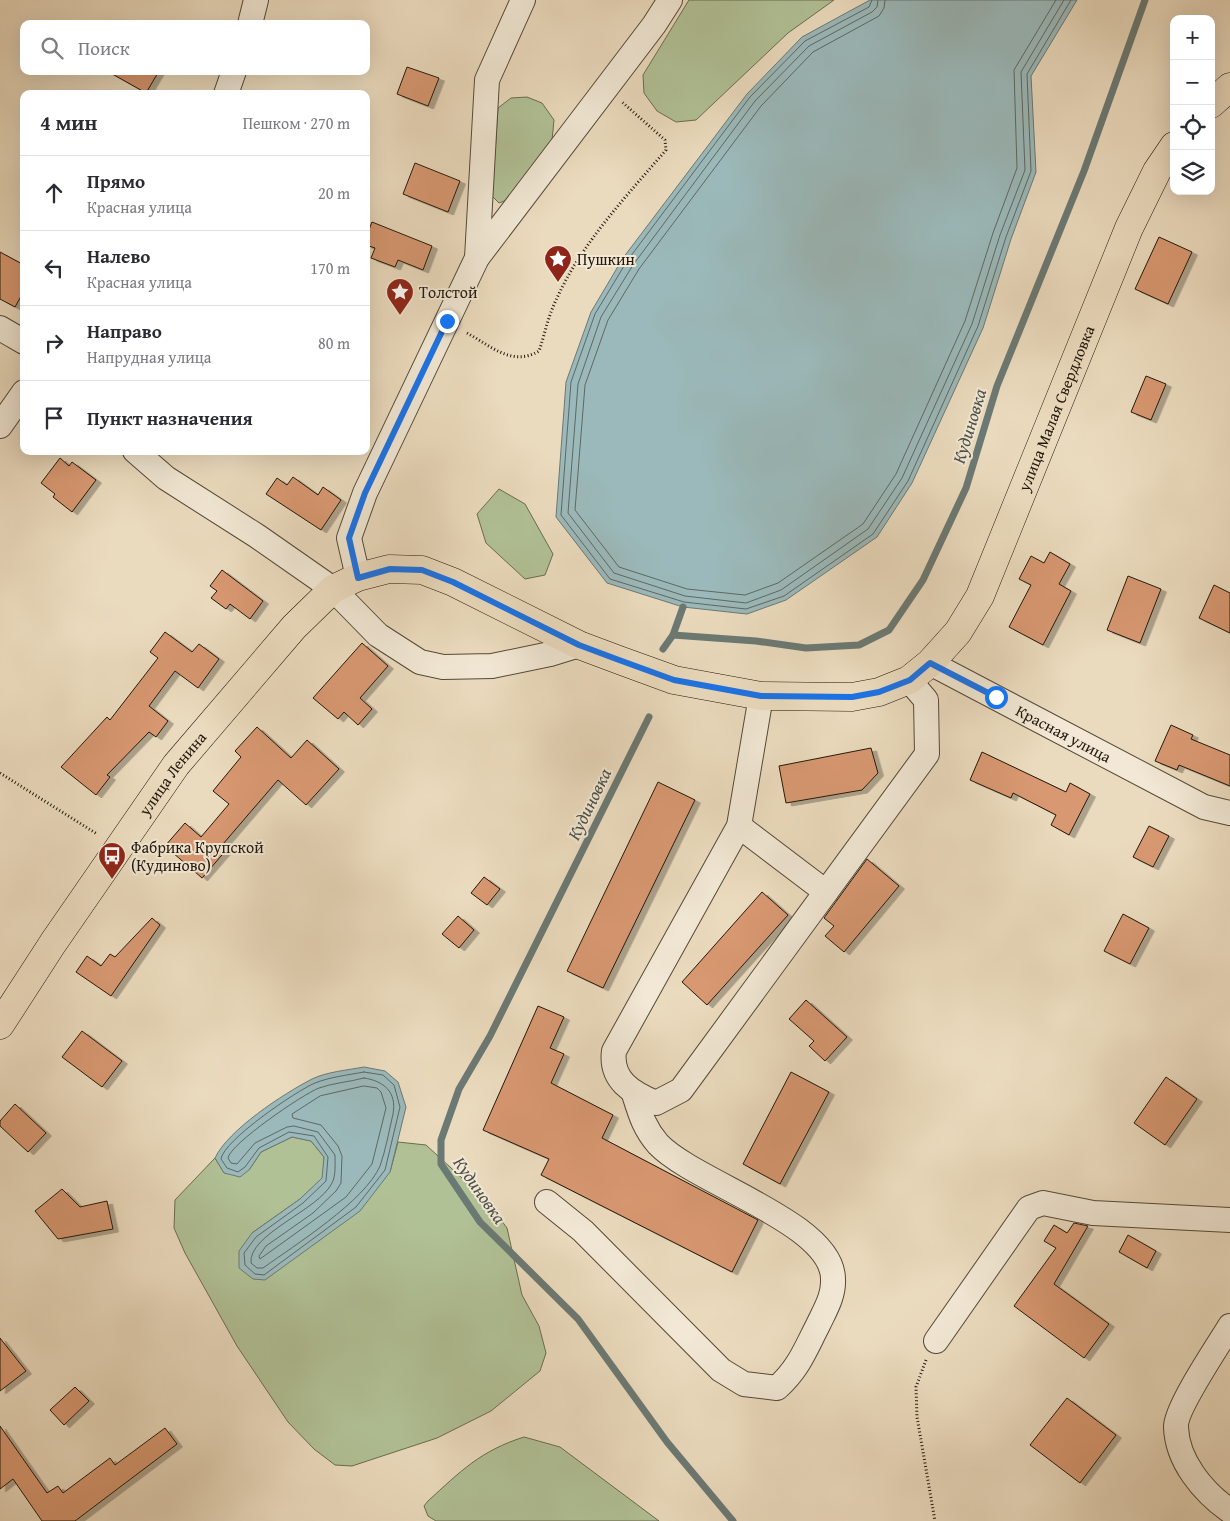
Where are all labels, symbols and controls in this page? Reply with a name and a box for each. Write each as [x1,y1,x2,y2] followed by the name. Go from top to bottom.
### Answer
[1170,15,1215,195] map controls
[1170,15,1215,60] button: +
[20,20,370,75] search box
[38,34,66,62] icon: search
[78,34,130,62] text: Поиск
[1170,60,1215,105] button: −
[1170,105,1215,150] button: locate
[40,107,97,138] text: 4 мин
[243,111,350,135] text: Пешком · 270 m
[1170,150,1215,195] button: layers
[87,167,145,195] text: Прямо
[40,179,68,207] icon: ahead
[318,181,350,205] text: 20 m
[87,195,192,219] text: Красная улица
[87,242,150,270] text: Налево
[543,244,573,283] place icon: Пушкин
[577,247,635,271] place label: Пушкин
[40,254,68,282] icon: left
[310,256,350,280] text: 170 m
[87,270,192,294] text: Красная улица
[385,277,415,316] place icon: Толстой
[419,280,478,304] place label: Толстой
[436,310,459,333] route end
[87,317,162,345] text: Направо
[1011,321,1101,496] street label: улица Малая Свердловка
[40,329,68,357] icon: right
[318,331,350,355] text: 80 m
[87,345,211,369] text: Напрудная улица
[945,384,993,467] water label: Кудиновка
[40,404,68,432] icon: arrive
[87,404,253,432] text: Пункт назначения
[985,686,1008,709] route start
[1012,698,1116,768] street label: Красная улица
[132,726,212,821] street label: улица Ленина
[560,763,618,845] water label: Кудиновка
[131,835,264,877] place label: Фабрика Крупской (Кудиново)
[97,841,127,880] bus stop icon: Фабрика Крупской (Кудиново)
[447,1151,514,1230] water label: Кудиновка

